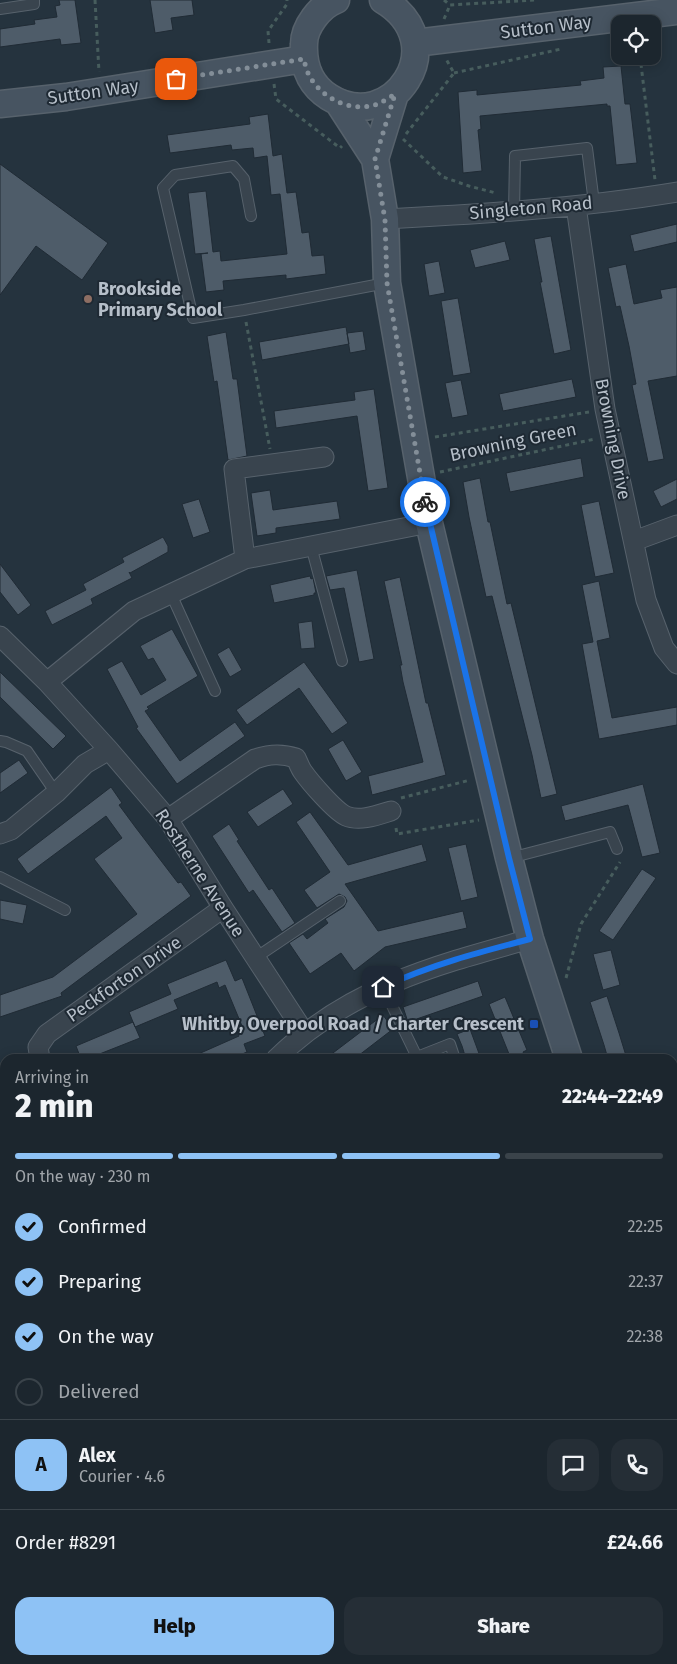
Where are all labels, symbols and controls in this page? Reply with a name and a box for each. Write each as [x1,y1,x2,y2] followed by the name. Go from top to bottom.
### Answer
[499,10,593,43] street label: Sutton Way
[611,15,661,65] map controls
[611,15,661,65] button: locate
[155,58,197,100] pin
[162,65,190,93] icon: bag
[46,75,140,109] street label: Sutton Way
[469,192,593,224] street label: Singleton Road
[98,278,223,321] place label: Brookside Primary School
[82,293,94,305] marker: Brookside Primary School
[590,376,636,502] street label: Browning Drive
[448,418,578,466] street label: Browning Green
[400,477,450,527] courier
[411,488,439,516] icon: bike
[150,805,250,941] street label: Rostherne Avenue
[62,931,186,1027] street label: Peckforton Drive
[362,966,404,1008] pin
[369,973,397,1001] icon: home
[182,1013,525,1035] place label: Whitby, Overpool Road / Charter Crescent
[528,1018,540,1030] marker: Whitby, Overpool Road / Charter Crescent
[15,1068,89,1087] text: Arriving in
[562,1085,663,1108] text: 22:44–22:49
[15,1087,93,1125] text: 2 min
[15,1167,150,1186] text: On the way · 230 m
[15,1213,43,1241] icon: check
[58,1215,147,1238] text: Confirmed
[627,1217,663,1236] text: 22:25
[15,1268,43,1296] icon: check
[58,1270,141,1293] text: Preparing
[628,1272,663,1291] text: 22:37
[15,1323,43,1351] icon: check
[58,1325,154,1348] text: On the way
[626,1327,663,1346] text: 22:38
[58,1380,140,1403] text: Delivered
[547,1439,599,1491] button: chat
[611,1439,663,1491] button: phone
[79,1444,116,1467] text: Alex
[35,1453,47,1476] text: A
[79,1467,165,1486] text: Courier · 4.6
[15,1531,116,1554] text: Order #8291
[607,1531,663,1554] text: £24.66
[15,1597,334,1655] button: Help
[344,1597,663,1655] button: Share

